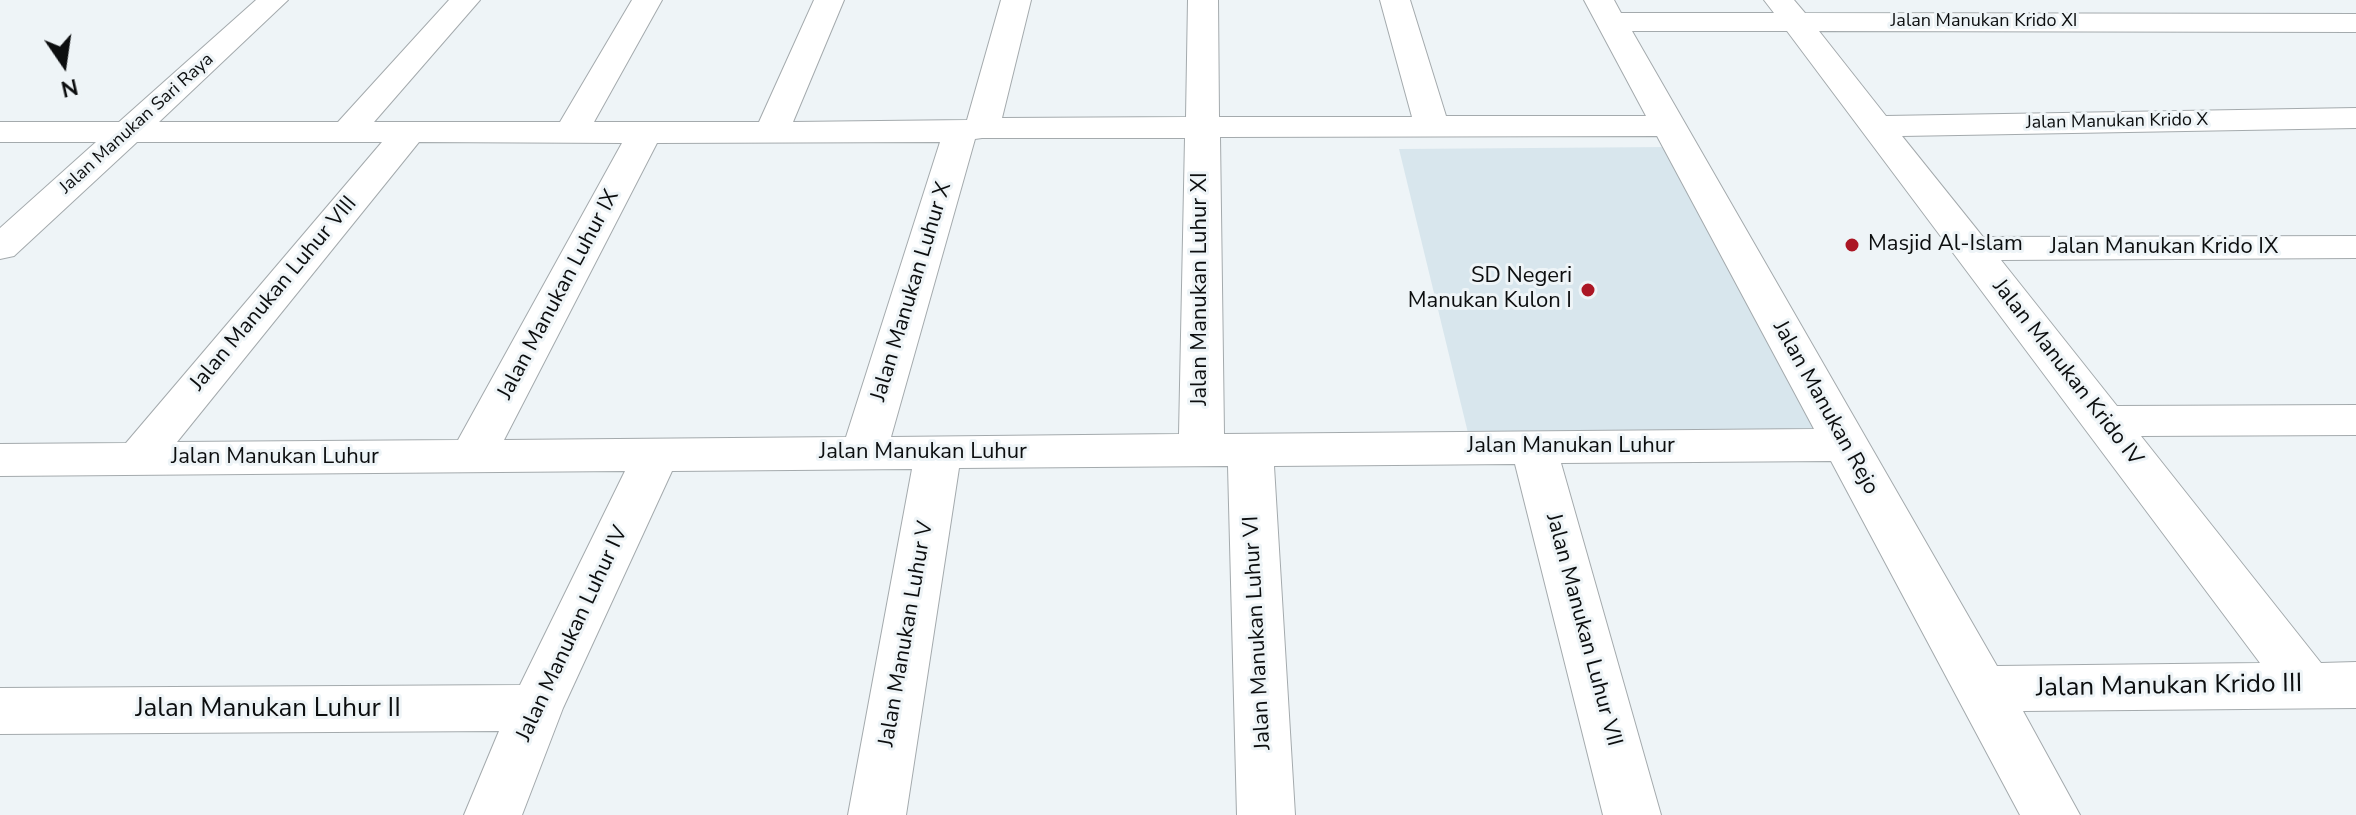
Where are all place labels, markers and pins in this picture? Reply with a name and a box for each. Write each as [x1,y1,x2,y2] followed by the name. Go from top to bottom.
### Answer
[1868,232,2023,258] place label: Masjid Al-Islam
[1843,236,1861,254] marker: Masjid Al-Islam
[1408,264,1572,316] place label: SD Negeri Manukan Kulon I
[1579,281,1597,299] marker: SD Negeri Manukan Kulon I

